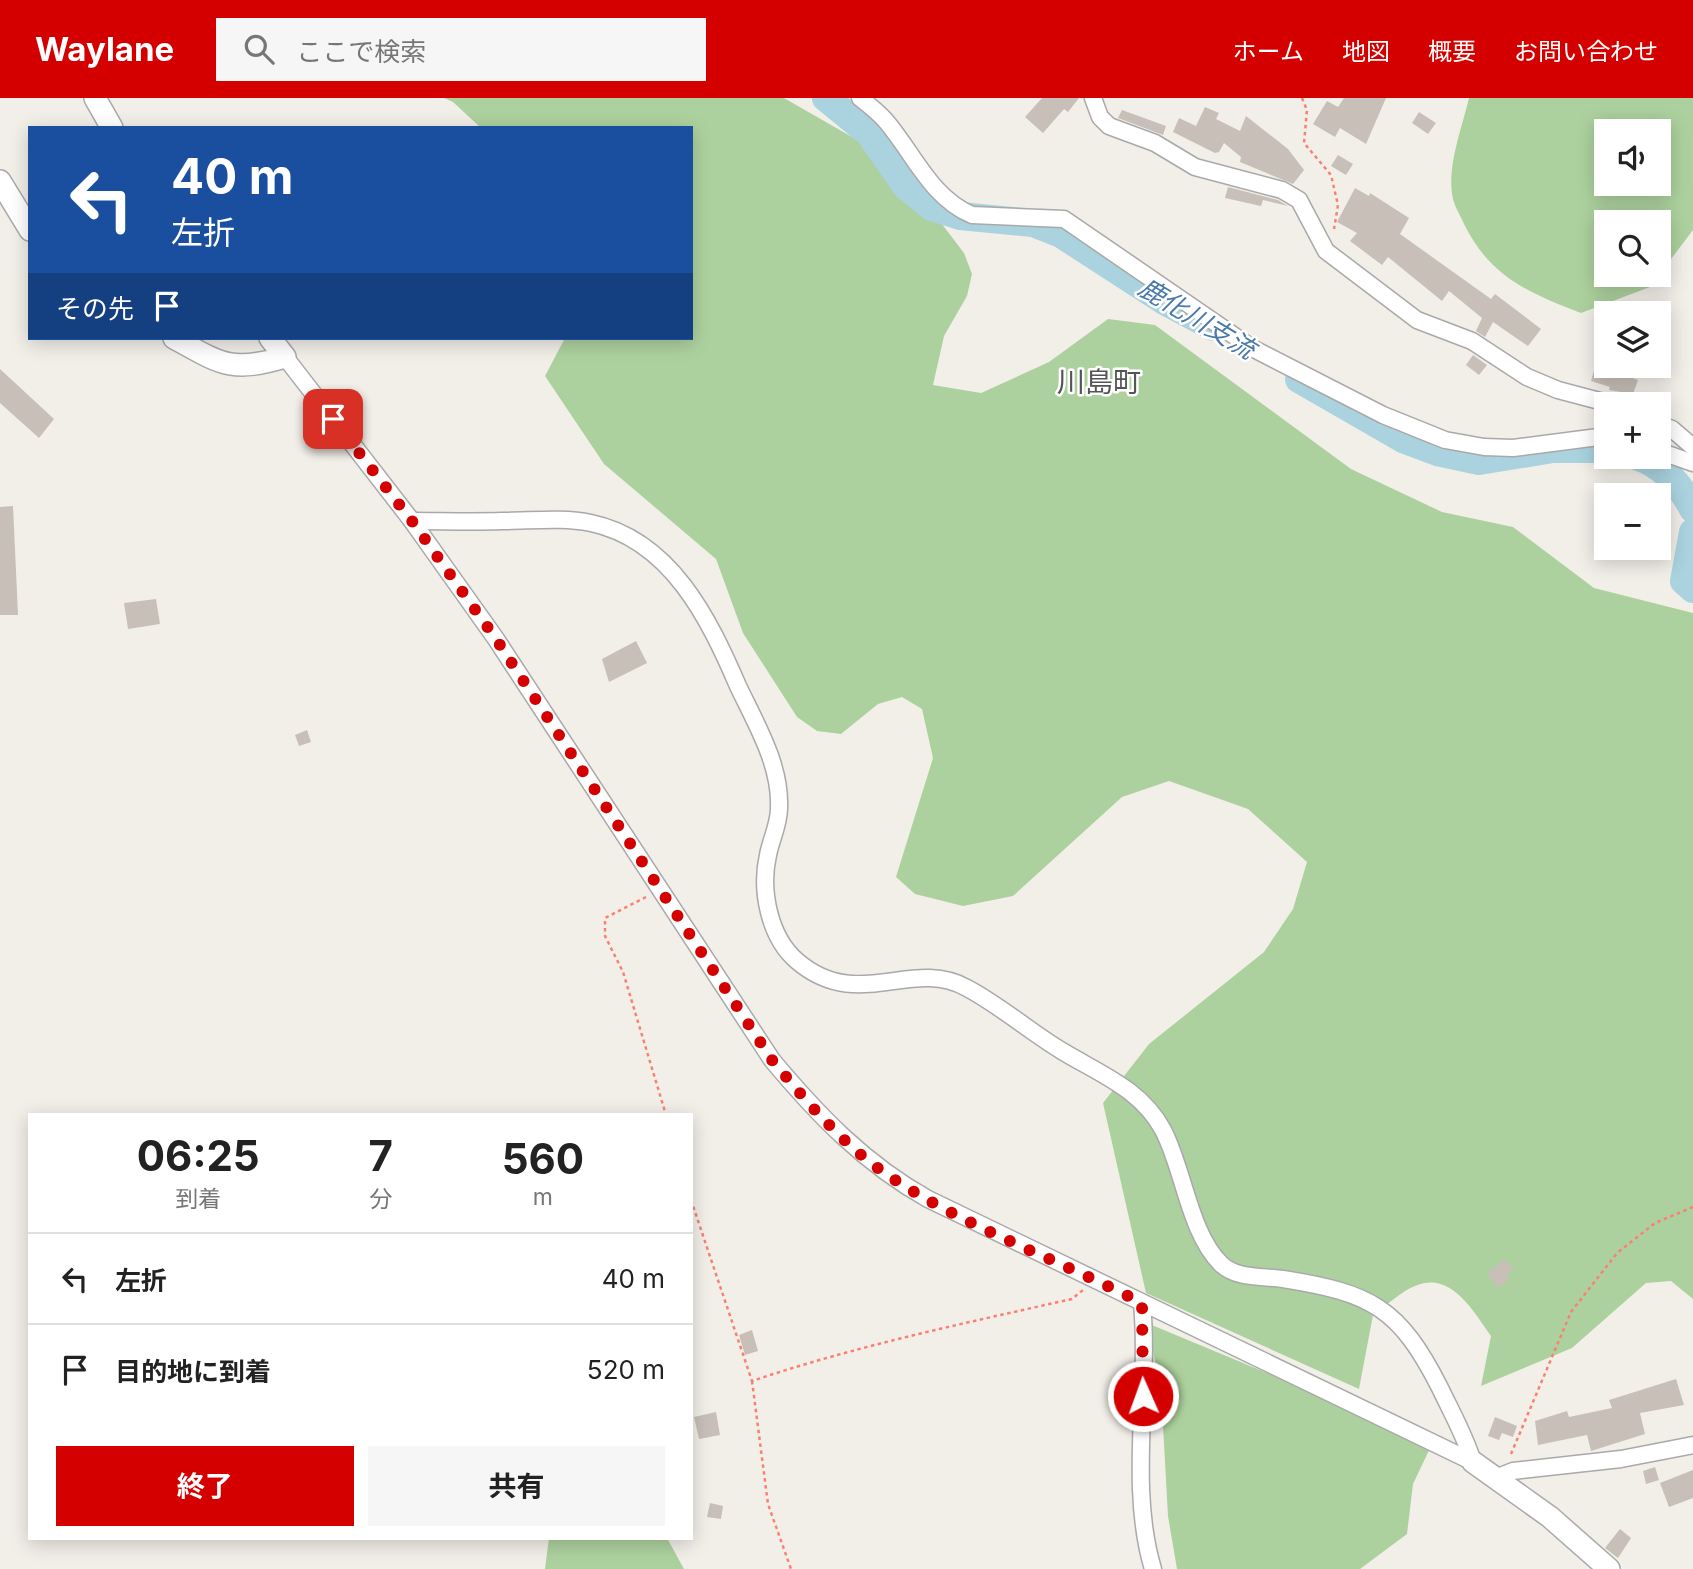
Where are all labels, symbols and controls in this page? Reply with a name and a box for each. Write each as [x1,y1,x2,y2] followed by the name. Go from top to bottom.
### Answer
[216,18,706,81] search box
[35,29,174,69] text: Waylane
[240,30,278,68] icon: search
[296,36,426,67] text: ここで検索
[1233,37,1304,66] text: ホーム
[1342,37,1390,66] text: 地図
[1428,37,1476,66] text: 概要
[1514,37,1658,66] text: お問い合わせ
[1594,119,1671,560] map controls
[1594,119,1671,196] button: sound
[171,147,294,206] text: 40 m
[56,154,147,245] icon: left
[1594,210,1671,287] button: search
[171,213,235,252] text: 左折
[1133,271,1264,367] water label: 鹿化川支流
[148,287,186,325] icon: arrive
[56,293,134,324] text: その先
[1594,301,1671,378] button: layers
[1057,365,1141,399] district label: 川島町
[303,389,363,449] pin
[1594,392,1671,469] button: +
[314,400,352,438] icon: arrive
[1594,483,1671,560] button: −
[137,1130,260,1181] text: 06:25
[369,1130,393,1181] text: 7
[502,1133,584,1184] text: 560
[533,1183,553,1211] text: m
[175,1185,221,1213] text: 到着
[369,1185,392,1213] text: 分
[56,1260,94,1298] icon: left
[602,1263,665,1294] text: 40 m
[115,1265,167,1296] text: 左折
[56,1351,94,1389] icon: arrive
[587,1354,665,1385] text: 520 m
[115,1356,271,1387] text: 目的地に到着
[1106,1359,1180,1433] position arrow
[56,1446,354,1526] button: 終了
[368,1446,665,1526] button: 共有

